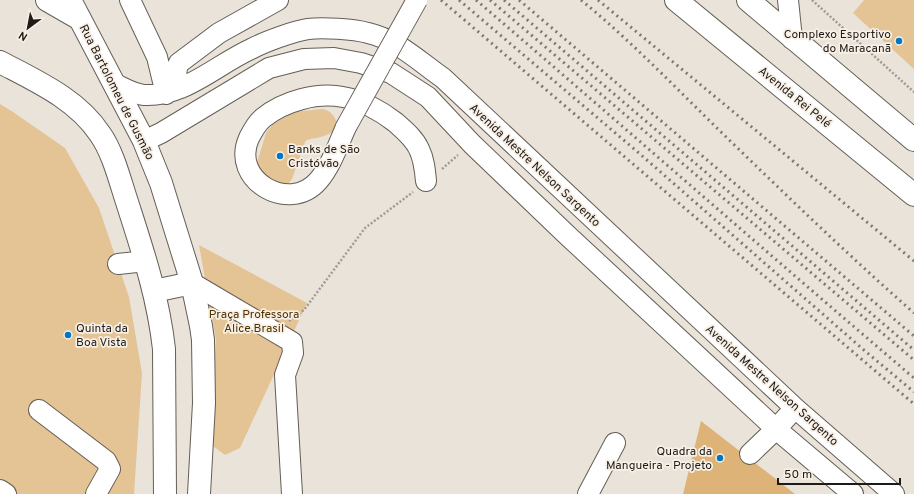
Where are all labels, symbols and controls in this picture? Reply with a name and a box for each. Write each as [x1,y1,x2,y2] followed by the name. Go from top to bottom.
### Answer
[8,8,48,48] north arrow
[75,22,157,163] street label: Rua Bartolomeu de Gusmão
[784,27,891,57] place label: Complexo Esportivo do Maracanã
[16,28,30,44] text: N
[894,36,904,46] marker: Complexo Esportivo do Maracanã
[755,63,834,132] street label: Avenida Rei Pelé
[465,101,604,231] street label: Avenida Mestre Nelson Sargento
[288,142,360,172] place label: Banks de São Cristóvão
[275,151,285,161] marker: Banks de São Cristóvão
[209,307,299,337] park label: Praça Professora Alice Brasil
[76,321,128,351] place label: Quinta da Boa Vista
[701,322,842,450] street label: Avenida Mestre Nelson Sargento
[63,330,73,340] marker: Quinta da Boa Vista
[606,444,712,474] place label: Quadra da Mangueira - Projeto
[715,453,725,463] marker: Quadra da Mangueira - Projeto
[778,460,900,486] scale bar
[784,467,812,483] text: 50 m

